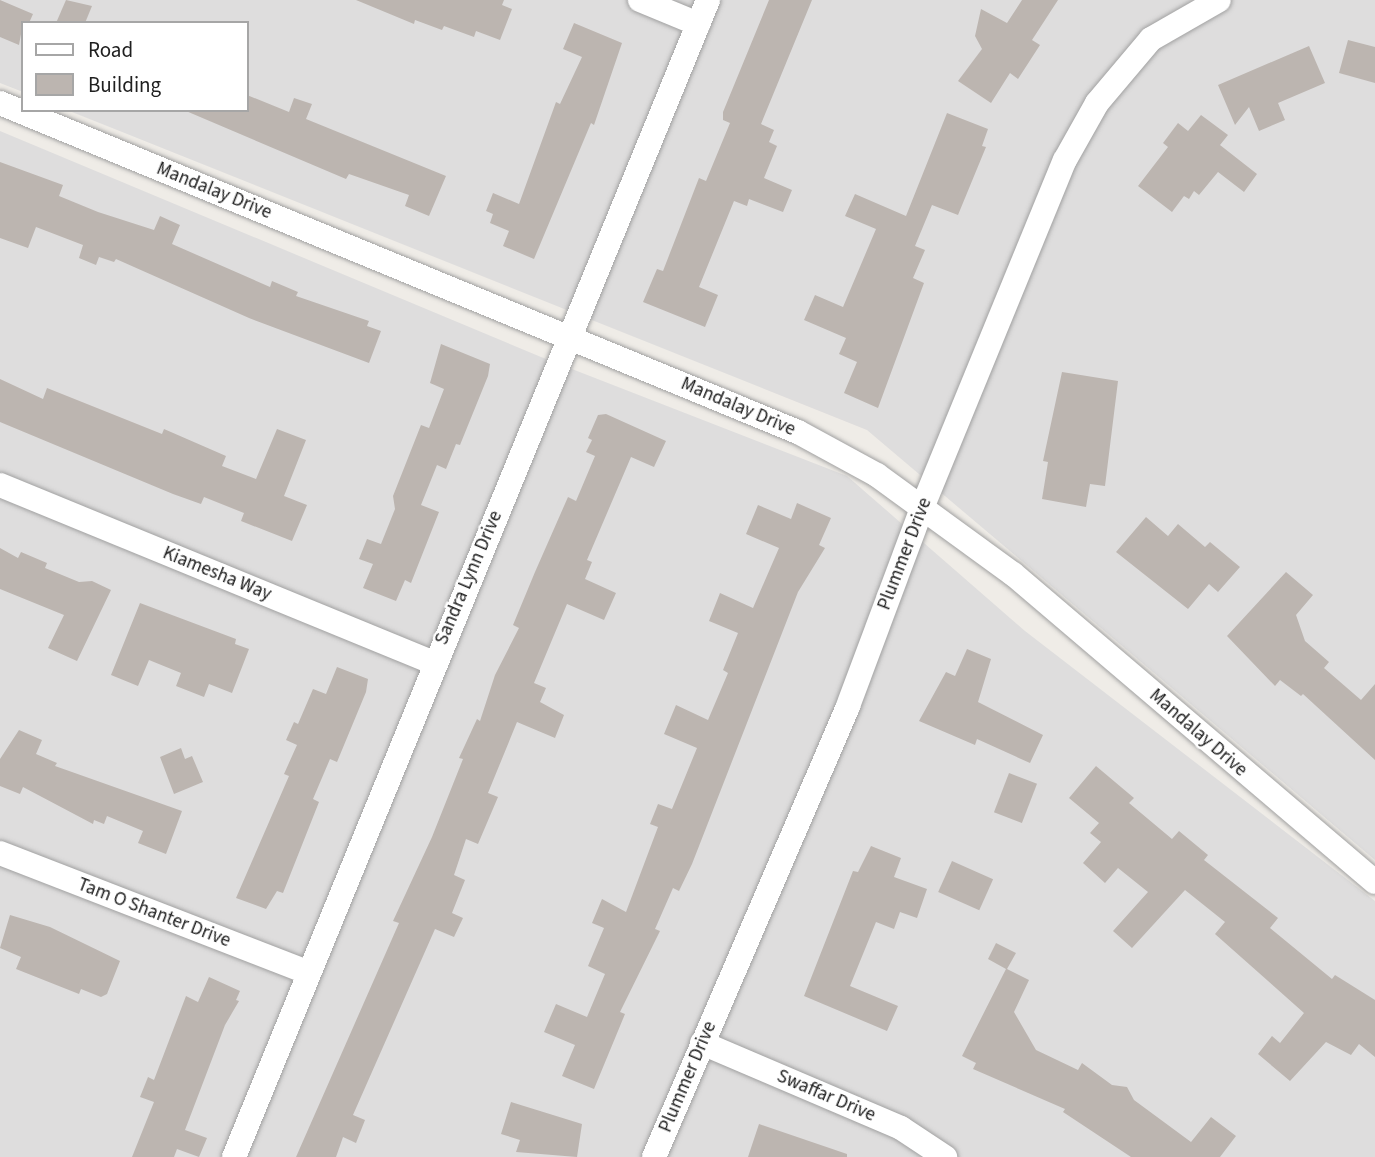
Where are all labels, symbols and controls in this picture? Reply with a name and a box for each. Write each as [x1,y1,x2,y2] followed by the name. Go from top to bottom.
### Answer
[21,21,248,112] legend
[88,35,133,65] text: Road
[88,70,161,100] text: Building
[153,158,275,224] street label: Mandalay Drive
[677,373,799,441] street label: Mandalay Drive
[873,495,937,613] street label: Plummer Drive
[430,508,508,648] street label: Sandra Lynn Drive
[159,542,275,606] street label: Kiamesha Way
[1144,684,1252,782] street label: Mandalay Drive
[74,873,234,953] street label: Tam O Shanter Drive
[654,1018,722,1136] street label: Plummer Drive
[773,1065,879,1127] street label: Swaffar Drive

